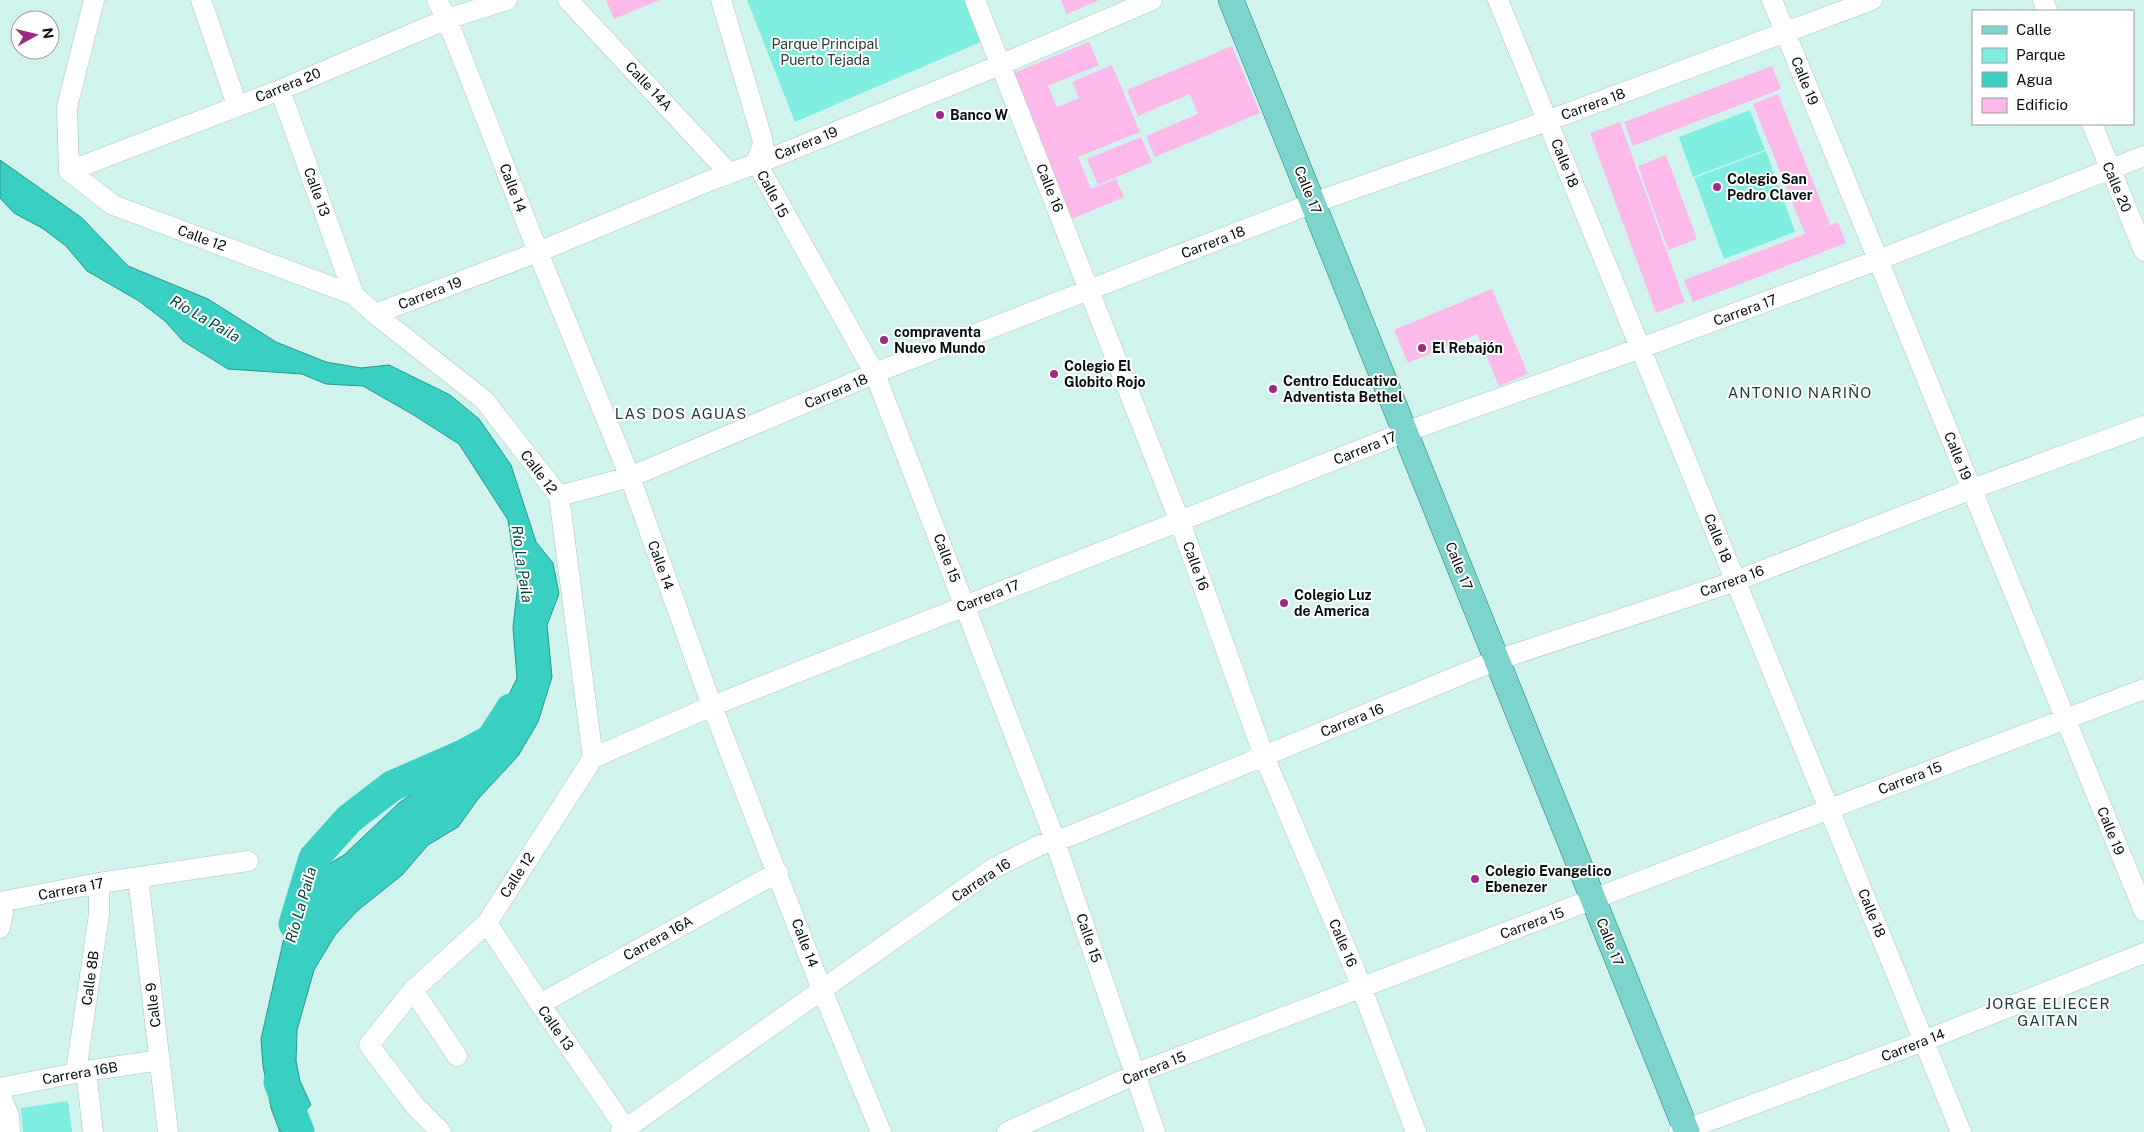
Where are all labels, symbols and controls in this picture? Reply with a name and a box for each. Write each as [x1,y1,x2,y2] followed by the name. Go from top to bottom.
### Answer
[10,10,60,60] north arrow
[1972,10,2134,125] legend
[2016,21,2052,38] text: Calle
[39,27,57,40] text: N
[772,36,878,68] park label: Parque Principal Puerto Tejada
[2016,46,2066,63] text: Parque
[1788,54,1822,108] street label: Calle 19
[622,58,676,114] street label: Calle 14A
[253,65,323,105] street label: Carrera 20
[2016,71,2053,88] text: Agua
[1559,85,1627,123] street label: Carrera 18
[2016,96,2068,113] text: Edificio
[950,107,1008,123] place label: Banco W
[934,109,946,121] marker: Banco W
[772,123,840,163] street label: Carrera 19
[1548,136,1582,190] street label: Calle 18
[2099,159,2135,215] street label: Calle 20
[496,161,530,215] street label: Calle 14
[1033,161,1067,215] street label: Calle 16
[1291,164,1325,216] street label: Calle 17
[301,165,333,219] street label: Calle 13
[754,168,792,220] street label: Calle 15
[1727,171,1813,203] place label: Colegio San Pedro Claver
[1711,181,1723,193] marker: Colegio San Pedro Claver
[176,222,228,254] street label: Calle 12
[1179,222,1247,262] street label: Carrera 18
[396,273,464,312] street label: Carrera 19
[1711,291,1779,329] street label: Carrera 17
[167,292,243,345] water label: Río La Paila
[894,324,985,356] place label: compraventa Nuevo Mundo
[878,334,890,346] marker: compraventa Nuevo Mundo
[1432,340,1503,356] place label: El Rebajón
[1416,342,1428,354] marker: El Rebajón
[1064,358,1146,390] place label: Colegio El Globito Rojo
[1048,368,1060,380] marker: Colegio El Globito Rojo
[802,371,870,411] street label: Carrera 18
[1283,373,1403,405] place label: Centro Educativo Adventista Bethel
[1267,383,1279,395] marker: Centro Educativo Adventista Bethel
[1728,384,1872,401] district label: ANTONIO NARIÑO
[615,405,747,422] district label: LAS DOS AGUAS
[1331,428,1399,468] street label: Carrera 17
[1941,429,1975,483] street label: Calle 19
[517,447,561,497] street label: Calle 12
[1701,511,1735,565] street label: Calle 18
[509,524,536,604] water label: Río La Paila
[930,531,964,585] street label: Calle 15
[645,538,677,592] street label: Calle 14
[1180,539,1212,593] street label: Calle 16
[1442,540,1476,592] street label: Calle 17
[1698,562,1766,600] street label: Carrera 16
[954,577,1022,615] street label: Carrera 17
[1294,587,1372,619] place label: Colegio Luz de America
[1278,597,1290,609] marker: Colegio Luz de America
[1318,700,1386,740] street label: Carrera 16
[1876,759,1944,797] street label: Carrera 15
[2094,804,2128,858] street label: Calle 19
[497,849,537,901] street label: Calle 12
[949,855,1014,905] street label: Carrera 16
[1485,863,1612,895] place label: Colegio Evangelico Ebenezer
[282,865,319,945] water label: Río La Paila
[1469,873,1481,885] marker: Colegio Evangelico Ebenezer
[37,875,105,903] street label: Carrera 17
[1855,886,1889,940] street label: Calle 18
[1498,904,1566,942] street label: Carrera 15
[1073,911,1105,965] street label: Calle 15
[621,912,695,964] street label: Carrera 16A
[788,916,822,970] street label: Calle 14
[1326,916,1360,970] street label: Calle 16
[1593,916,1627,968] street label: Calle 17
[78,950,102,1006] street label: Calle 8B
[142,981,164,1028] street label: Calle 9
[1985,995,2111,1029] district label: JORGE ELIECER GAITAN
[535,1003,577,1054] street label: Calle 13
[1879,1025,1947,1064] street label: Carrera 14
[1120,1048,1188,1088] street label: Carrera 15
[41,1059,119,1087] street label: Carrera 16B

